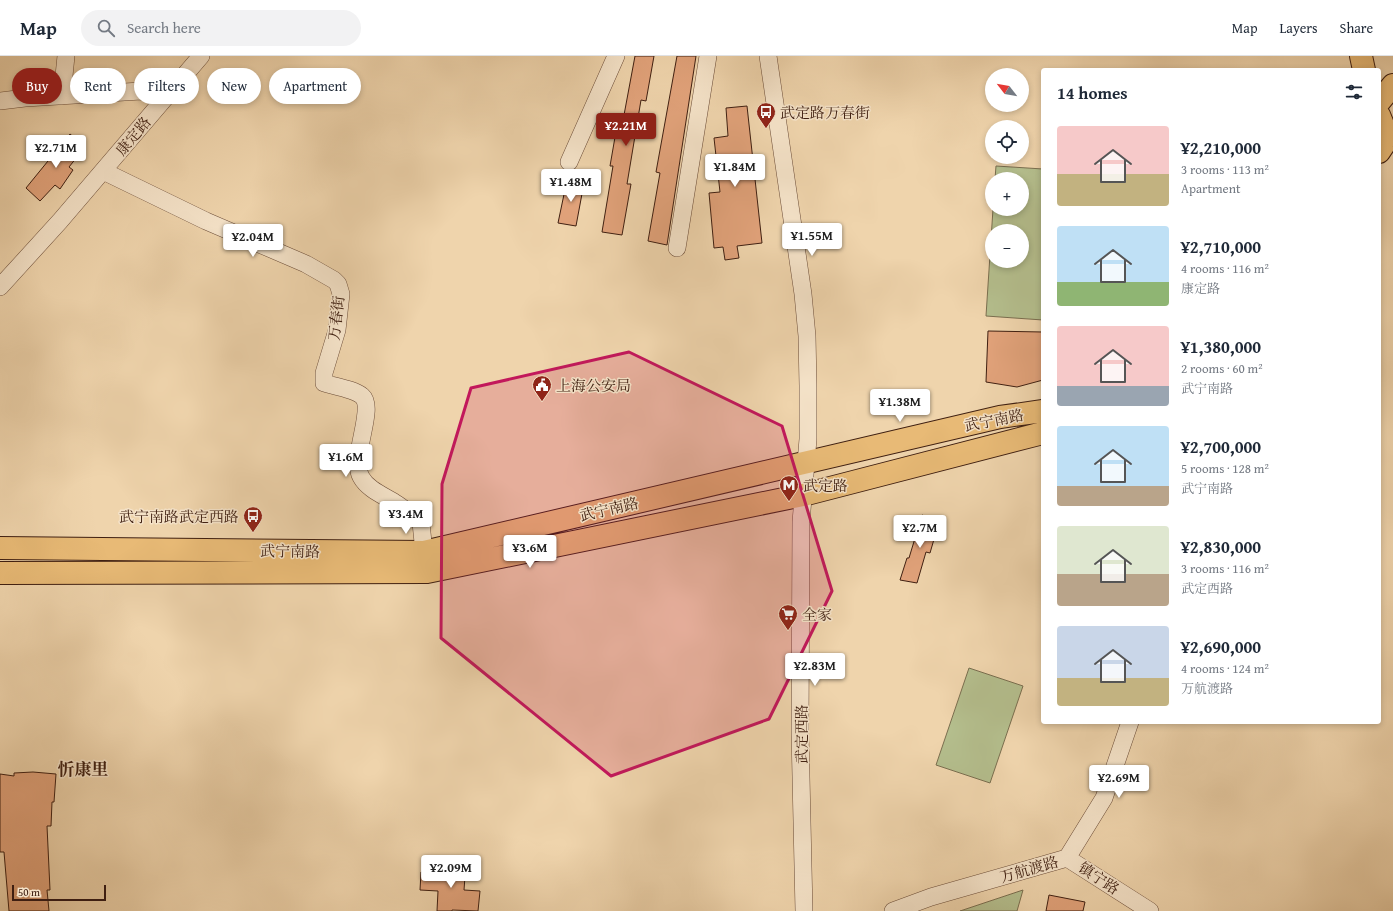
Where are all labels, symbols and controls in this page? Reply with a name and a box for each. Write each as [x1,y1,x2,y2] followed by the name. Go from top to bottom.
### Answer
[81,10,361,46] search box
[20,14,57,42] text: Map
[95,17,117,39] icon: search
[127,17,201,38] text: Search here
[1232,18,1258,38] text: Map
[1280,18,1318,38] text: Layers
[1340,18,1373,38] text: Share
[12,68,62,104] chip: Buy
[70,68,126,104] chip: Rent
[134,68,199,104] chip: Filters
[207,68,261,104] chip: New
[269,68,361,104] chip: Apartment
[985,68,1029,112] north arrow
[985,68,1029,268] map controls
[1057,80,1128,105] text: 14 homes
[1343,81,1365,103] icon: filters
[755,101,777,129] bus stop icon: 武定路万春街
[780,102,870,123] place label: 武定路万春街
[110,112,156,160] street label: 康定路
[593,113,659,147] pin: ¥2.21M
[605,116,647,135] text: ¥2.21M
[985,120,1029,164] button: locate
[23,135,89,169] pin: ¥2.71M
[1181,135,1261,160] text: ¥2,210,000
[35,138,77,157] text: ¥2.71M
[1089,142,1137,190] icon: home
[702,154,768,188] pin: ¥1.84M
[714,157,756,176] text: ¥1.84M
[1181,160,1269,179] text: 3 rooms · 113 m²
[538,169,604,203] pin: ¥1.48M
[550,172,592,191] text: ¥1.48M
[985,172,1029,216] button: +
[1181,179,1241,198] text: Apartment
[779,223,845,257] pin: ¥1.55M
[220,224,286,258] pin: ¥2.04M
[985,224,1029,268] button: −
[791,226,833,245] text: ¥1.55M
[232,227,274,246] text: ¥2.04M
[1181,234,1261,259] text: ¥2,710,000
[1089,242,1137,290] icon: home
[1181,259,1269,278] text: 4 rooms · 116 m²
[1181,279,1220,298] text: 康定路
[323,294,349,342] street label: 万春街
[1181,334,1261,359] text: ¥1,380,000
[1089,342,1137,390] icon: home
[1181,359,1263,378] text: 2 rooms · 60 m²
[531,374,553,402] public building icon: 上海公安局
[556,375,631,396] place label: 上海公安局
[1181,379,1233,398] text: 武宁南路
[867,389,933,423] pin: ¥1.38M
[879,392,921,411] text: ¥1.38M
[963,404,1025,436] street label: 武宁南路
[1181,434,1261,459] text: ¥2,700,000
[1089,442,1137,490] icon: home
[318,444,374,478] pin: ¥1.6M
[328,447,364,466] text: ¥1.6M
[1181,459,1269,478] text: 5 rooms · 128 m²
[778,474,800,502] metro station icon: 武定路
[803,475,848,496] place label: 武定路
[1181,479,1233,498] text: 武宁南路
[577,492,641,526] street label: 武宁南路
[378,501,434,535] pin: ¥3.4M
[388,504,424,523] text: ¥3.4M
[242,505,264,533] bus stop icon: 武宁南路武定西路
[119,506,239,527] place label: 武宁南路武定西路
[892,515,948,549] pin: ¥2.7M
[902,518,938,537] text: ¥2.7M
[1181,534,1261,559] text: ¥2,830,000
[502,535,558,569] pin: ¥3.6M
[512,538,548,557] text: ¥3.6M
[260,540,320,562] street label: 武宁南路
[1089,542,1137,590] icon: home
[1181,559,1269,578] text: 3 rooms · 116 m²
[1181,579,1233,598] text: 武定西路
[777,603,799,631] supermarket icon: 全家
[802,604,832,625] place label: 全家
[1181,634,1261,659] text: ¥2,690,000
[1089,642,1137,690] icon: home
[782,653,848,687] pin: ¥2.83M
[794,656,836,675] text: ¥2.83M
[1181,659,1269,678] text: 4 rooms · 124 m²
[1181,679,1233,698] text: 万航渡路
[791,704,812,764] street label: 武定西路
[58,756,109,781] district label: 忻康里
[1086,765,1152,799] pin: ¥2.69M
[1098,768,1140,787] text: ¥2.69M
[997,851,1061,887] street label: 万航渡路
[418,855,484,889] pin: ¥2.09M
[1074,857,1124,899] street label: 镇宁路
[430,858,472,877] text: ¥2.09M
[12,883,106,902] scale bar
[18,884,40,900] text: 50 m

